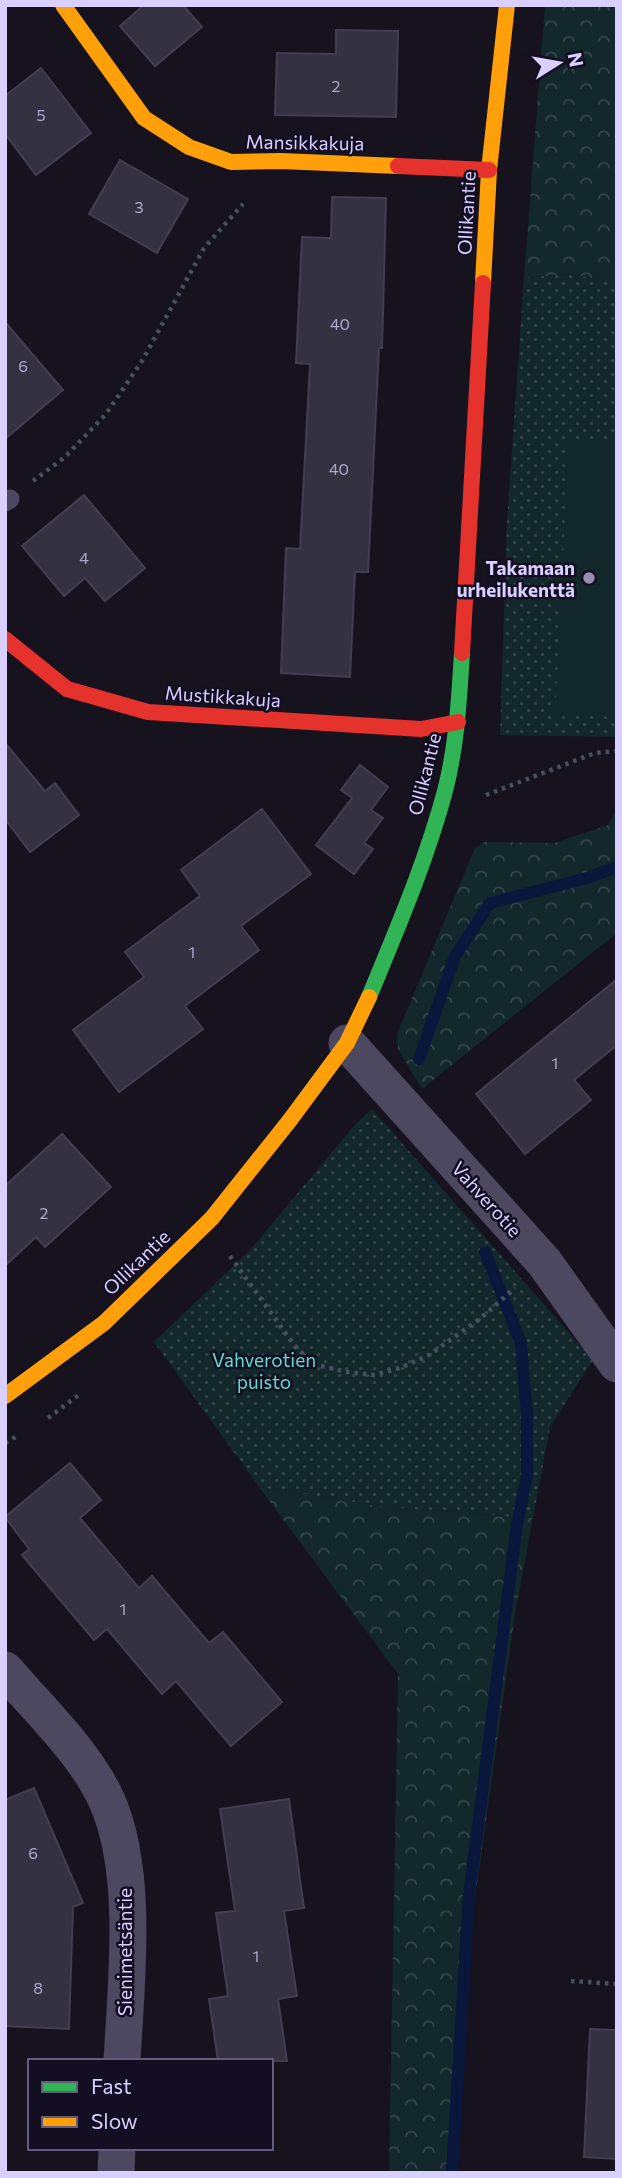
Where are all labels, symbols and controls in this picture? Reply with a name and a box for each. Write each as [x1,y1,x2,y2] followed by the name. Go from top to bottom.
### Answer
[524,28,594,98] north arrow
[564,50,589,69] text: N
[332,76,341,95] house number: 2
[36,105,46,124] house number: 5
[246,129,364,155] street label: Mansikkakuja
[452,171,480,255] street label: Ollikantie
[134,197,144,216] house number: 3
[330,314,350,333] house number: 40
[18,356,28,375] house number: 6
[329,459,349,478] house number: 40
[79,548,89,567] house number: 4
[457,556,575,601] place label: Takamaan urheilukenttä
[581,570,597,586] marker: Takamaan urheilukenttä
[164,680,282,712] street label: Mustikkakuja
[403,731,445,817] street label: Ollikantie
[189,942,195,961] house number: 1
[552,1053,558,1072] house number: 1
[447,1157,527,1241] street label: Vahverotie
[40,1203,49,1222] house number: 2
[98,1225,174,1299] street label: Ollikantie
[212,1348,316,1393] park label: Vahverotien puisto
[120,1599,126,1618] house number: 1
[28,1843,38,1862] house number: 6
[113,1888,136,2016] street label: Sienimetsäntie
[253,1946,259,1965] house number: 1
[33,1978,43,1997] house number: 8
[28,2059,273,2150] legend
[91,2073,132,2098] text: Fast
[91,2108,138,2133] text: Slow

